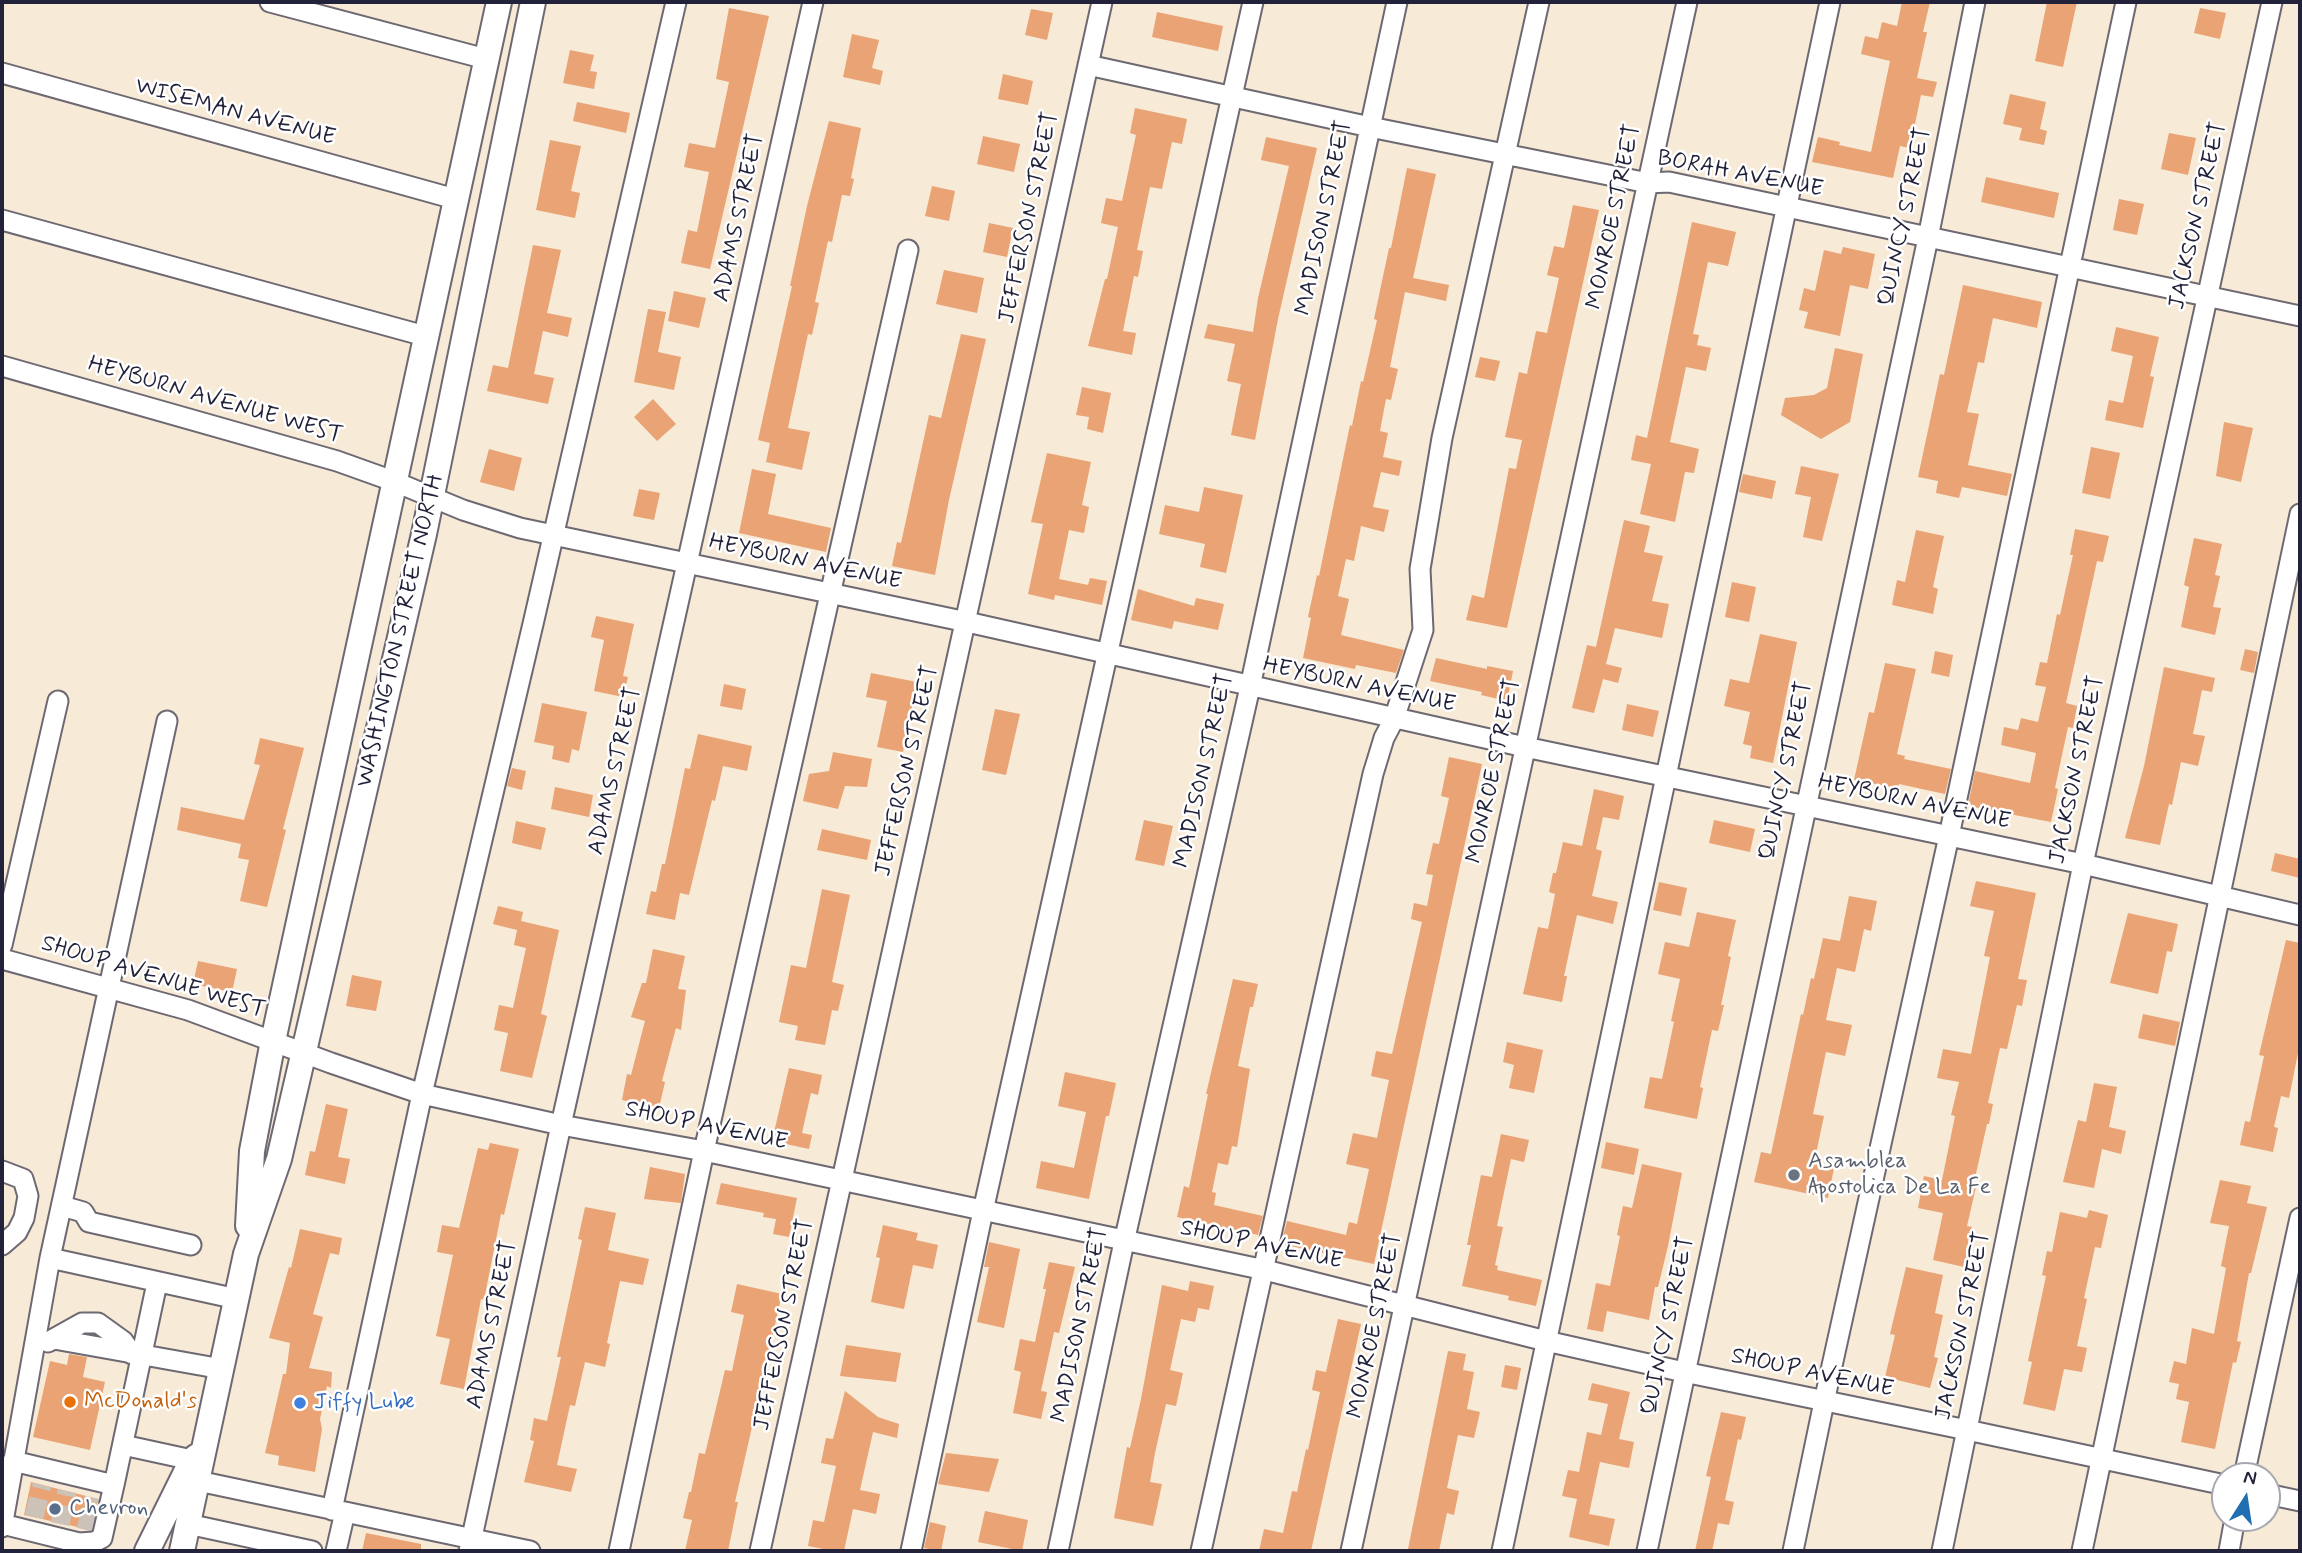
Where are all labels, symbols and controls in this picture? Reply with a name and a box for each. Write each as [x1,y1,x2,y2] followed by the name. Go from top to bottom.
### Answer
[132,73,338,153] street label: WISEMAN AVENUE
[994,110,1066,326] street label: JEFFERSON STREET
[1291,118,1359,318] street label: MADISON STREET
[2164,119,2234,313] street label: JACKSON STREET
[1582,122,1648,312] street label: MONROE STREET
[1874,125,1938,309] street label: QUINCY STREET
[709,131,771,305] street label: ADAMS STREET
[1655,145,1825,205] street label: BORAH AVENUE
[84,351,346,451] street label: HEYBURN AVENUE WEST
[351,472,451,790] street label: WASHINGTON STREET NORTH
[706,529,904,597] street label: HEYBURN AVENUE
[1260,652,1458,720] street label: HEYBURN AVENUE
[870,663,946,879] street label: JEFFERSON STREET
[1169,671,1241,871] street label: MADISON STREET
[2045,673,2111,867] street label: JACKSON STREET
[1462,676,1528,866] street label: MONROE STREET
[1755,679,1819,863] street label: QUINCY STREET
[583,684,649,858] street label: ADAMS STREET
[1815,769,2013,837] street label: HEYBURN AVENUE
[38,931,268,1025] street label: SHOUP AVENUE WEST
[622,1096,790,1158] street label: SHOUP AVENUE
[1808,1148,1991,1202] place label: Asamblea Apostolica De La Fe
[1786,1167,1802,1183] marker: Asamblea Apostolica De La Fe
[1177,1215,1345,1277] street label: SHOUP AVENUE
[749,1217,821,1433] street label: JEFFERSON STREET
[1047,1225,1115,1425] street label: MADISON STREET
[1931,1229,1997,1423] street label: JACKSON STREET
[1343,1231,1409,1421] street label: MONROE STREET
[1637,1234,1701,1418] street label: QUINCY STREET
[462,1238,524,1412] street label: ADAMS STREET
[1728,1343,1896,1405] street label: SHOUP AVENUE
[84,1388,197,1416] place label: McDonald's
[314,1389,415,1417] place label: Jiffy Lube
[62,1394,78,1410] marker: McDonald's
[292,1395,308,1411] marker: Jiffy Lube
[2211,1462,2281,1532] north arrow
[2241,1464,2259,1491] text: N
[69,1495,148,1523] place label: Chevron
[47,1501,63,1517] marker: Chevron

